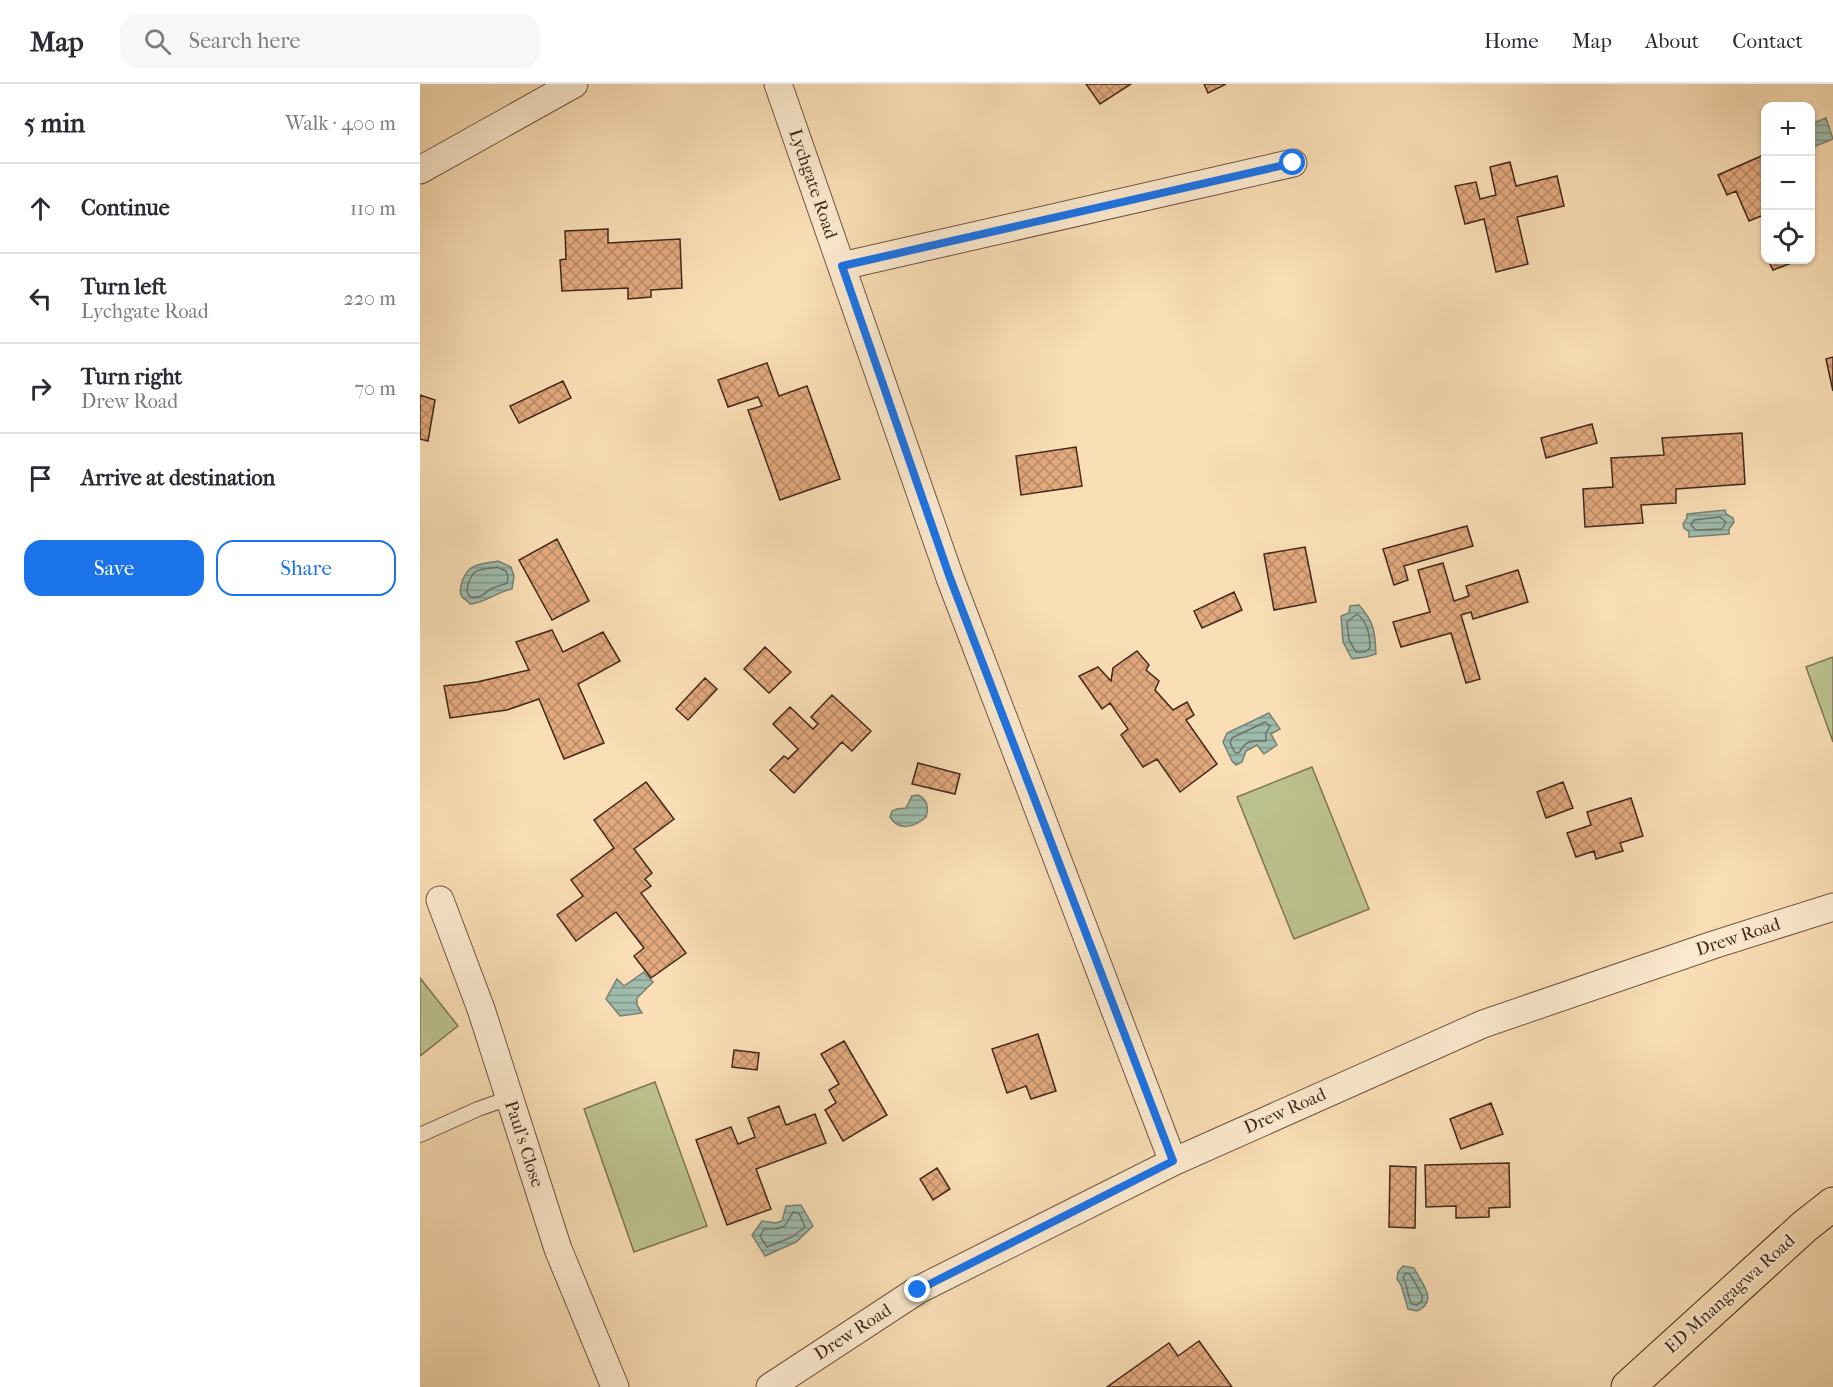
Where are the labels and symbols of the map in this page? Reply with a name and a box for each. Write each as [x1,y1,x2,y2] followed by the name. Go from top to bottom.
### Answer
[784,126,842,242] street label: Lychgate Road
[1279,149,1305,175] route start
[1693,913,1783,960] street label: Drew Road
[1241,1084,1329,1138] street label: Drew Road
[500,1098,548,1190] street label: Paul's Close
[1661,1230,1799,1358] street label: ED Mnangagwa Road
[904,1276,930,1302] route end
[811,1299,896,1365] street label: Drew Road

